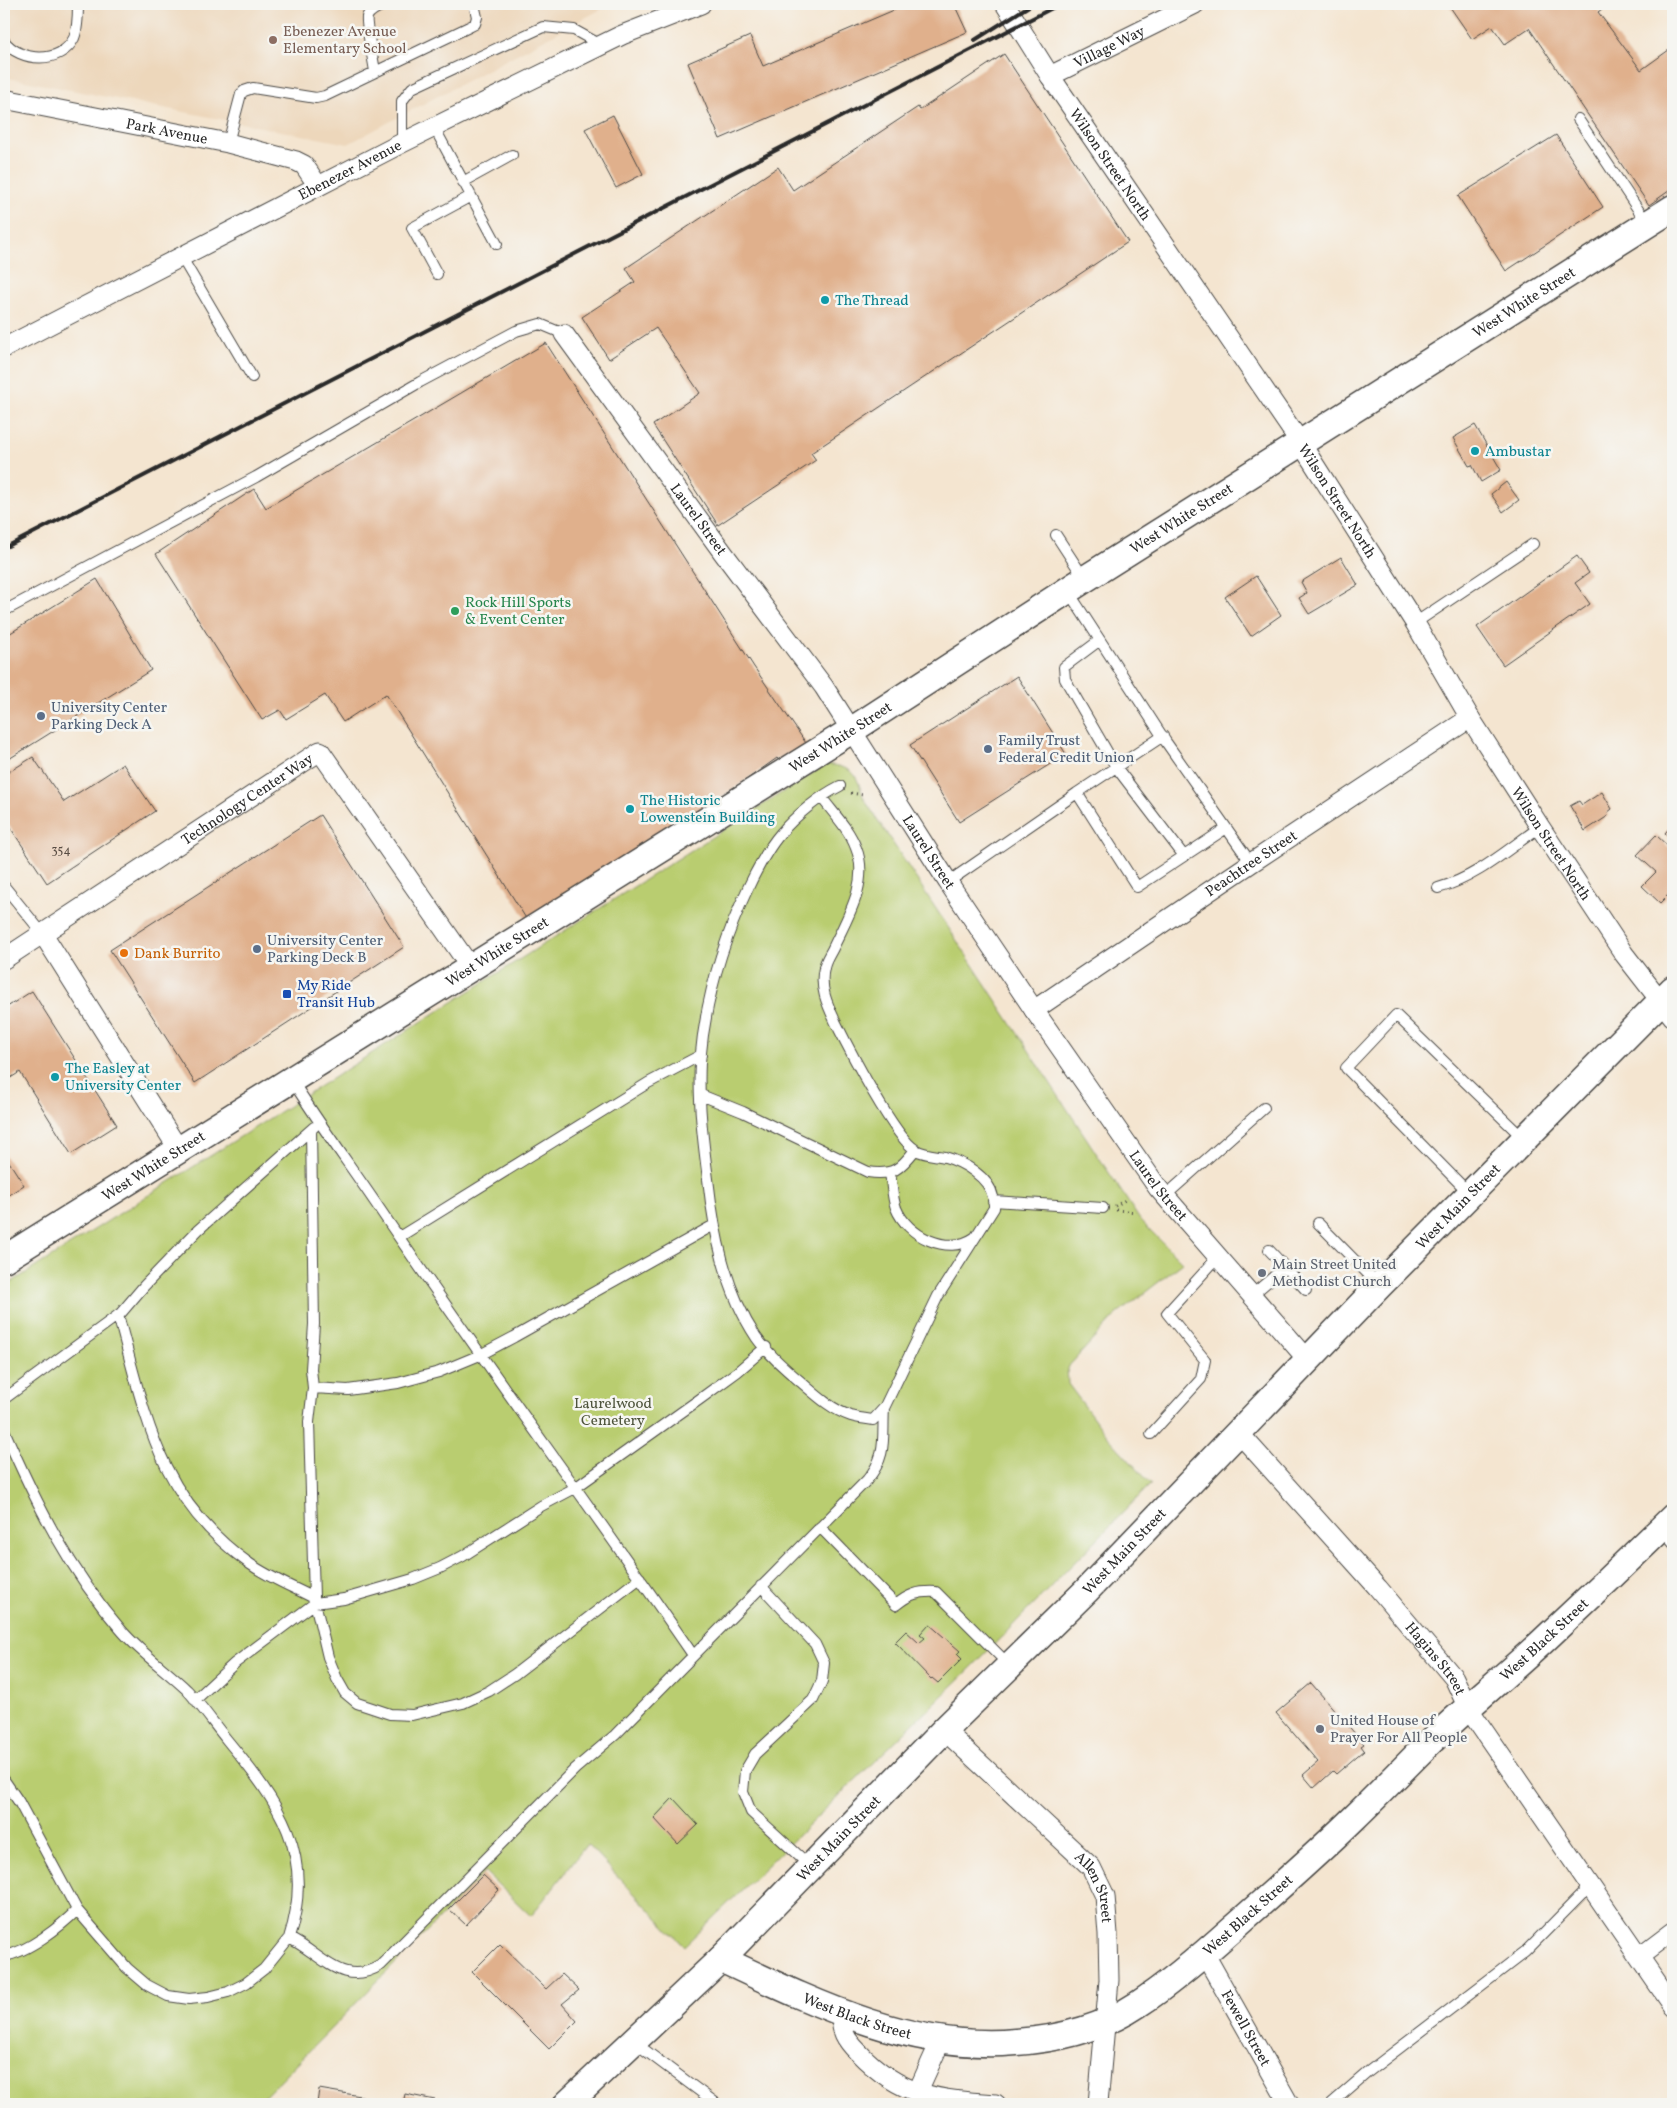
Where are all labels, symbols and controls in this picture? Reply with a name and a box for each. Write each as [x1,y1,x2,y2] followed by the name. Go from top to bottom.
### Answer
[1071,21,1149,75] street label: Village Way
[283,22,406,60] place label: Ebenezer Avenue Elementary School
[267,34,279,46] marker: Ebenezer Avenue Elementary School
[1063,105,1155,226] street label: Wilson Street North
[124,114,209,151] street label: Park Avenue
[295,136,406,207] street label: Ebenezer Avenue
[1469,263,1580,344] street label: West White Street
[835,291,909,312] place label: The Thread
[819,294,831,306] marker: The Thread
[1292,440,1380,563] street label: Wilson Street North
[1485,442,1551,463] place label: Ambustar
[1469,445,1481,457] marker: Ambustar
[1127,479,1238,560] street label: West White Street
[664,480,731,560] street label: Laurel Street
[465,593,571,631] place label: Rock Hill Sports & Event Center
[449,605,461,617] marker: Rock Hill Sports & Event Center
[51,698,167,736] place label: University Center Parking Deck A
[786,698,897,779] street label: West White Street
[35,710,47,722] marker: University Center Parking Deck A
[998,731,1135,769] place label: Family Trust Federal Credit Union
[982,743,994,755] marker: Family Trust Federal Credit Union
[178,749,318,851] street label: Technology Center Way
[1505,784,1595,905] street label: Wilson Street North
[640,791,776,829] place label: The Historic Lowenstein Building
[624,803,636,815] marker: The Historic Lowenstein Building
[896,811,959,894] street label: Laurel Street
[1202,826,1302,903] street label: Peachtree Street
[51,843,71,859] house number: 354
[442,913,553,993] street label: West White Street
[267,931,383,969] place label: University Center Parking Deck B
[251,943,263,955] marker: University Center Parking Deck B
[134,944,221,965] place label: Dank Burrito
[118,947,130,959] marker: Dank Burrito
[297,976,375,1014] place label: My Ride Transit Hub
[281,988,293,1000] marker: My Ride Transit Hub
[65,1059,181,1097] place label: The Easley at University Center
[49,1071,61,1083] marker: The Easley at University Center
[98,1127,210,1207] street label: West White Street
[1123,1147,1192,1227] street label: Laurel Street
[1412,1160,1506,1255] street label: West Main Street
[1272,1255,1397,1293] place label: Main Street United Methodist Church
[1256,1267,1268,1279] marker: Main Street United Methodist Church
[574,1394,652,1432] park label: Laurelwood Cemetery
[1079,1504,1172,1600] street label: West Main Street
[1496,1594,1594,1687] street label: West Black Street
[1399,1618,1470,1699] street label: Hagins Street
[1330,1711,1467,1749] place label: United House of Prayer For All People
[1314,1723,1326,1735] marker: United House of Prayer For All People
[793,1792,887,1887] street label: West Main Street
[1069,1847,1116,1924] street label: Allen Street
[1199,1871,1298,1962] street label: West Black Street
[1215,1987,1275,2071] street label: Fewell Street
[799,1989,913,2046] street label: West Black Street

